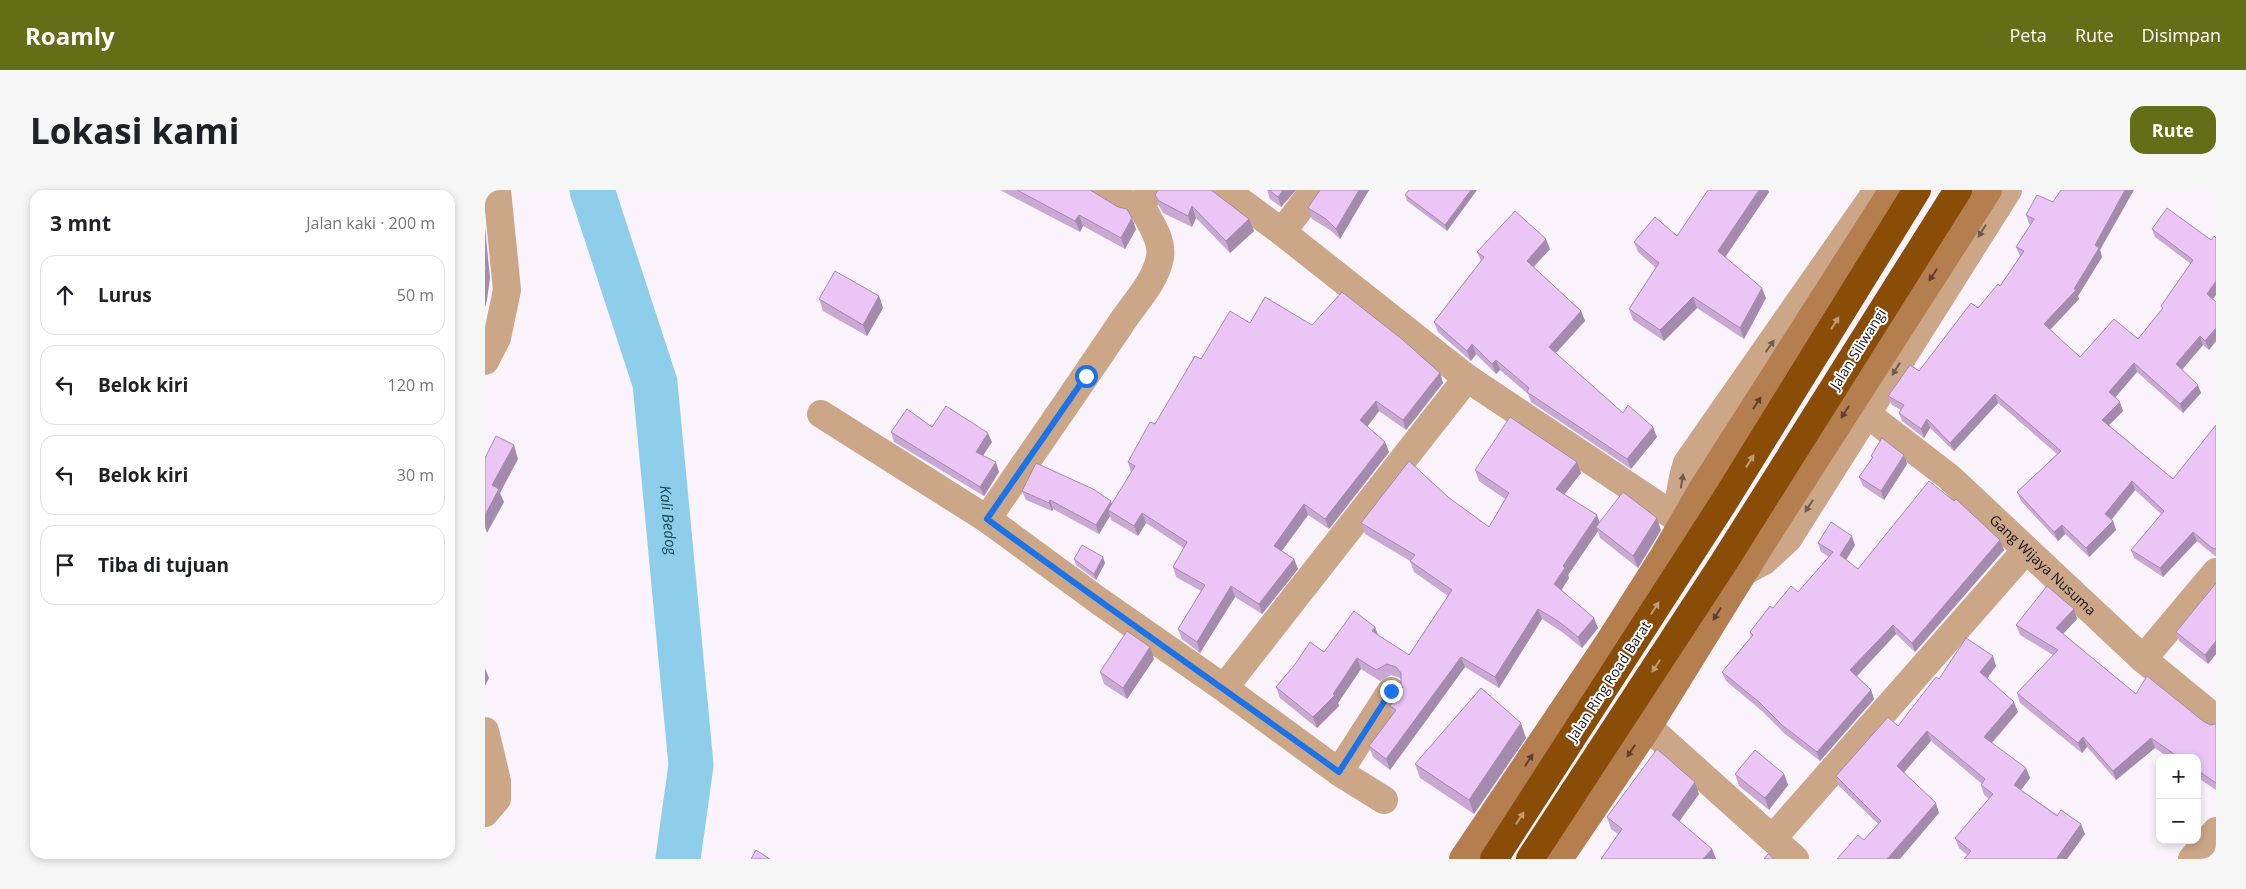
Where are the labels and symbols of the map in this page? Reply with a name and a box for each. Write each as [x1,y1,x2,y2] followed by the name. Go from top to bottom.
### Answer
[1978,225,1987,238] one-way arrow
[1928,269,1938,282] one-way arrow
[1824,305,1890,394] street label: Jalan Siliwangi
[1831,316,1840,329] one-way arrow
[1765,339,1775,352] one-way arrow
[1891,362,1901,376] one-way arrow
[1075,365,1098,388] route start
[1753,396,1762,410] one-way arrow
[1841,405,1850,419] one-way arrow
[1745,454,1754,467] one-way arrow
[1679,473,1687,489] one-way arrow
[656,485,682,557] water label: Kali Bedog
[1804,499,1813,513] one-way arrow
[1986,510,2100,619] street label: Gang Wijaya Nusuma
[1650,601,1660,614] one-way arrow
[1713,607,1722,620] one-way arrow
[1562,617,1655,746] street label: Jalan Ring Road Barat
[1651,659,1661,673] one-way arrow
[1380,680,1403,703] route end
[1627,745,1636,758] one-way arrow
[1524,754,1534,767] one-way arrow
[1515,811,1525,825] one-way arrow

